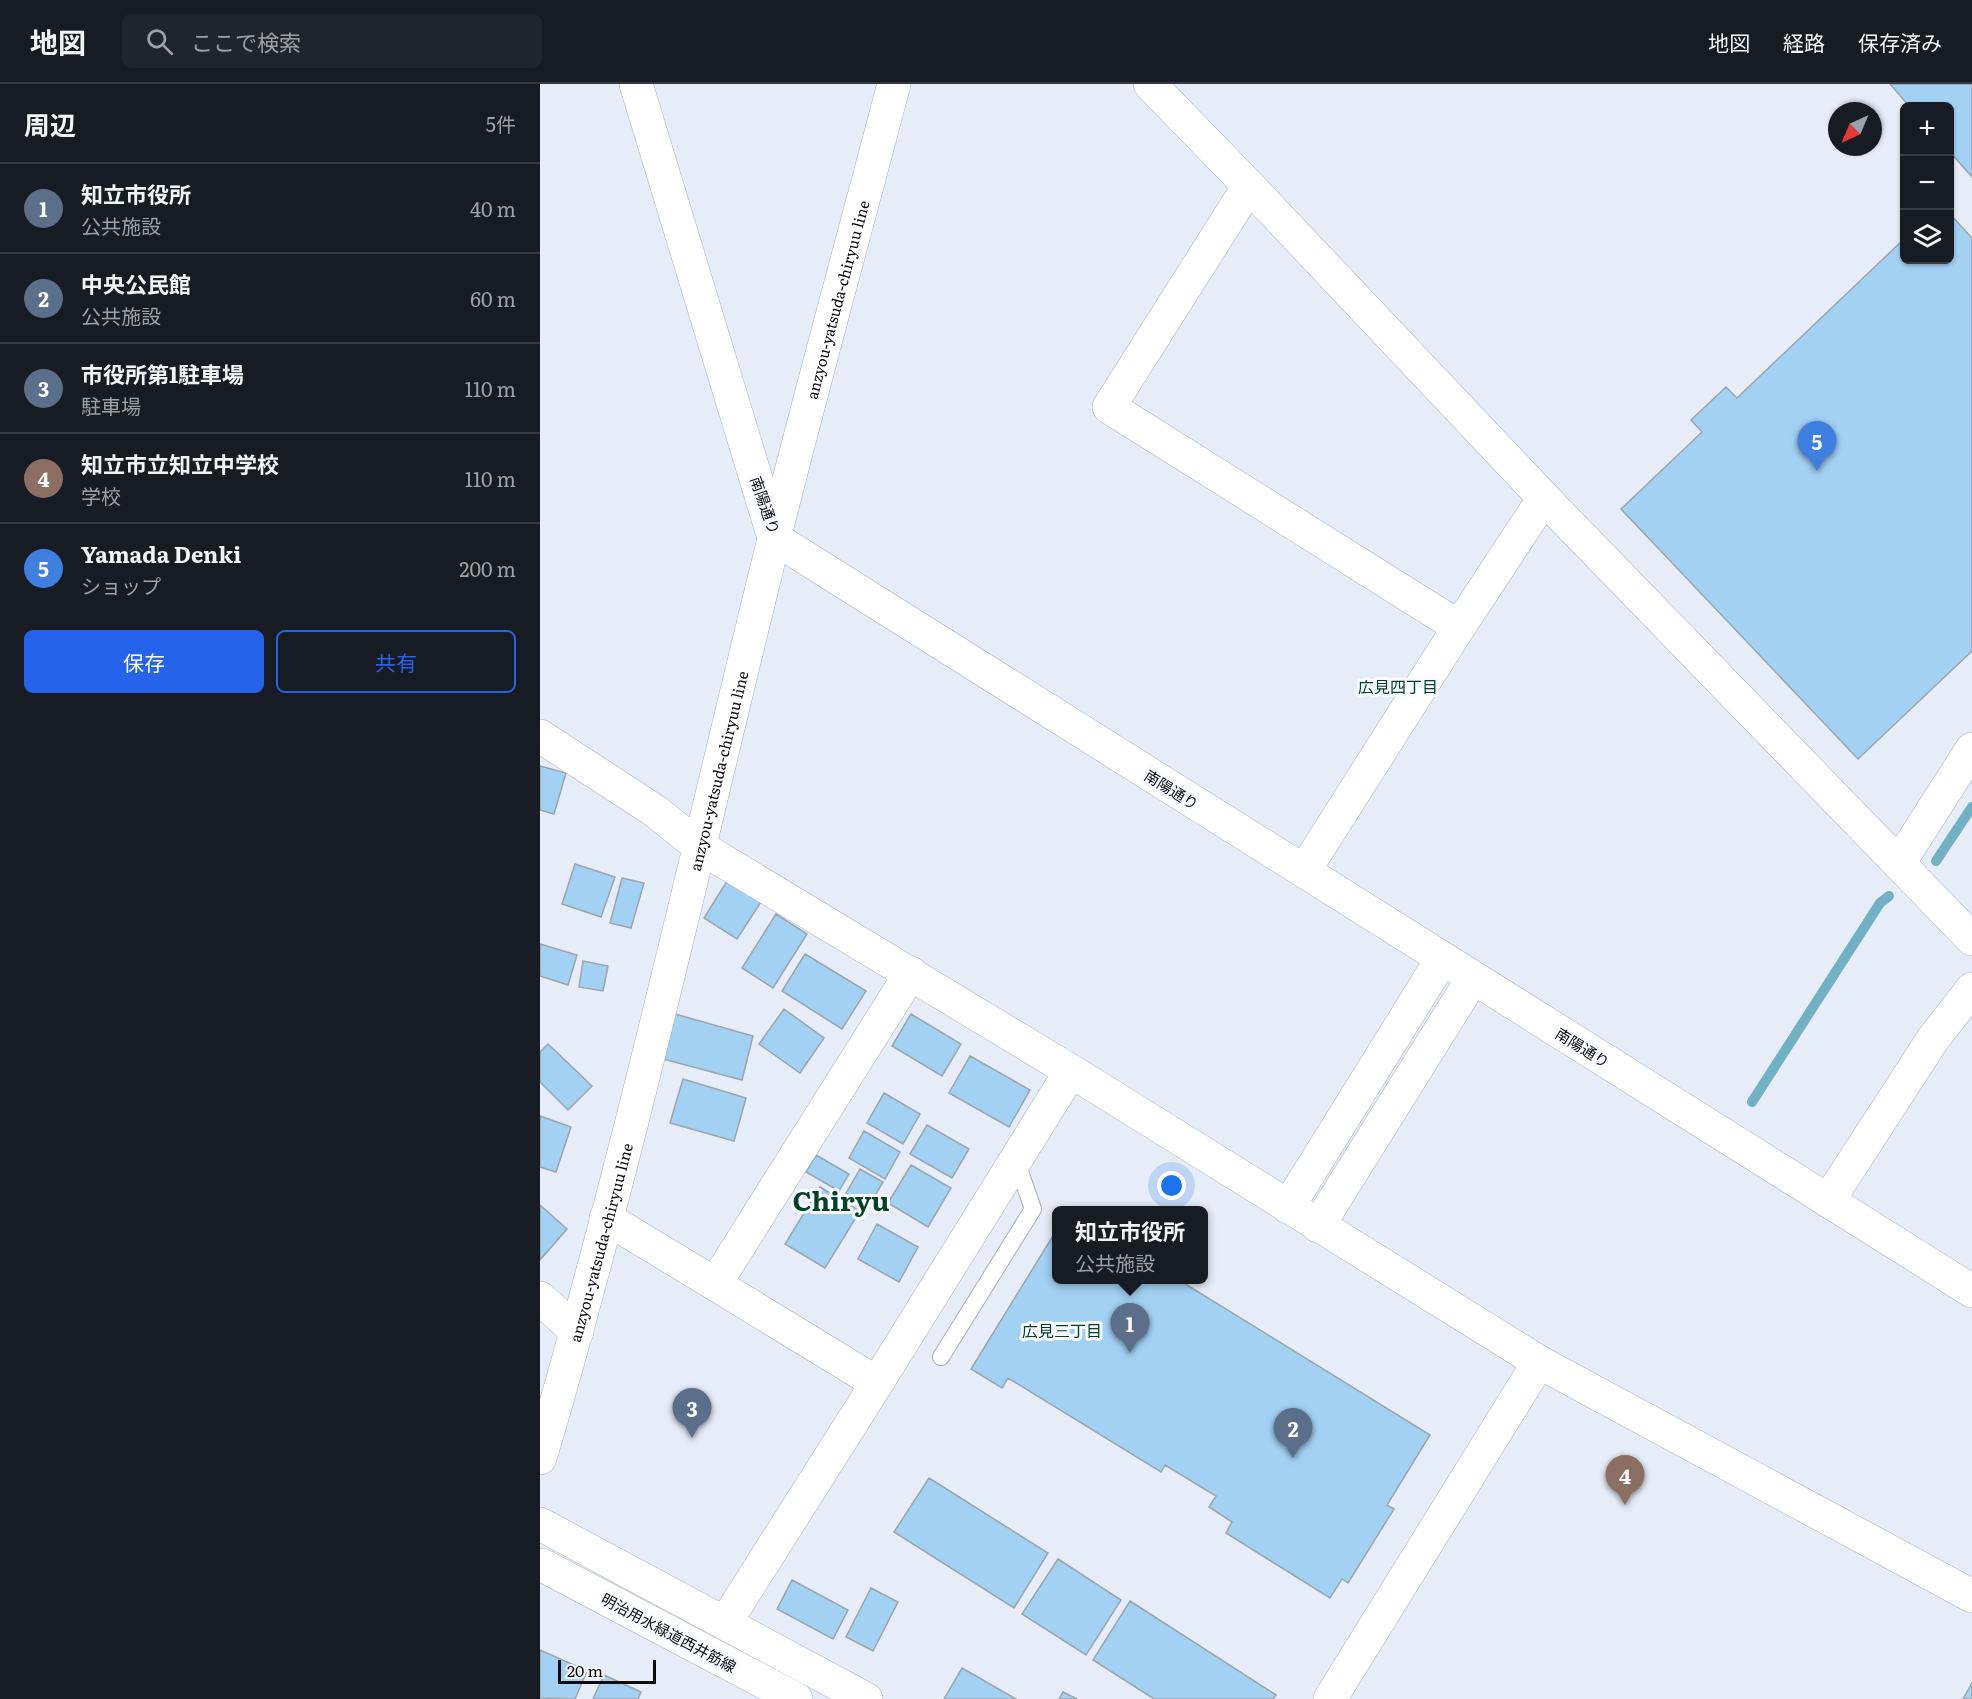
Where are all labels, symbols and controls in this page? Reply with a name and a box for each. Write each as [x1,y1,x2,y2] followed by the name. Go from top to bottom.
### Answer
[122,14,542,68] search box
[30,20,86,62] text: 地図
[143,25,176,58] icon: search
[191,25,301,58] text: ここで検索
[1708,26,1750,57] text: 地図
[1783,26,1825,57] text: 経路
[1858,26,1942,57] text: 保存済み
[1828,102,1882,156] north arrow
[1900,102,1954,264] map controls
[1900,102,1954,156] button: +
[24,104,76,143] text: 周辺
[486,108,516,138] text: 5件
[1900,156,1954,210] button: −
[81,177,191,210] text: 知立市役所
[39,193,48,223] text: 1
[470,193,516,223] text: 40 m
[799,197,874,402] street label: anzyou-yatsuda-chiryuu line
[81,210,161,240] text: 公共施設
[1900,210,1954,264] button: layers
[81,267,191,300] text: 中央公民館
[38,283,49,313] text: 2
[470,283,516,313] text: 60 m
[81,300,161,330] text: 公共施設
[81,357,244,390] text: 市役所第1駐車場
[38,373,49,403] text: 3
[465,373,516,403] text: 110 m
[81,390,141,420] text: 駐車場
[1798,422,1836,471] pin: 5
[81,447,279,480] text: 知立市立知立中学校
[37,463,50,493] text: 4
[465,463,516,493] text: 110 m
[745,473,787,537] street label: 南陽通り
[81,480,121,510] text: 学校
[81,537,241,570] text: Yamada Denki
[38,553,49,583] text: 5
[459,553,516,583] text: 200 m
[81,570,161,600] text: ショップ
[24,630,264,693] button: 保存
[276,630,516,693] button: 共有
[683,668,753,873] street label: anzyou-yatsuda-chiryuu line
[1358,674,1438,698] district label: 広見四丁目
[1140,763,1204,815] street label: 南陽通り
[1551,1021,1615,1073] street label: 南陽通り
[562,1140,638,1344] street label: anzyou-yatsuda-chiryuu line
[1157,1171,1186,1200] your location
[793,1179,889,1219] district label: Chiryu
[1052,1206,1208,1284] popup
[1075,1214,1185,1247] text: 知立市役所
[1075,1247,1155,1277] text: 公共施設
[1110,1304,1150,1353] pin: 1
[1022,1318,1102,1342] district label: 広見三丁目
[672,1388,712,1438] pin: 3
[1274,1408,1312,1458] pin: 2
[1606,1456,1644,1505] pin: 4
[597,1587,741,1677] street label: 明治用水緑道西井筋線
[558,1657,656,1684] scale bar
[567,1658,603,1682] text: 20 m

